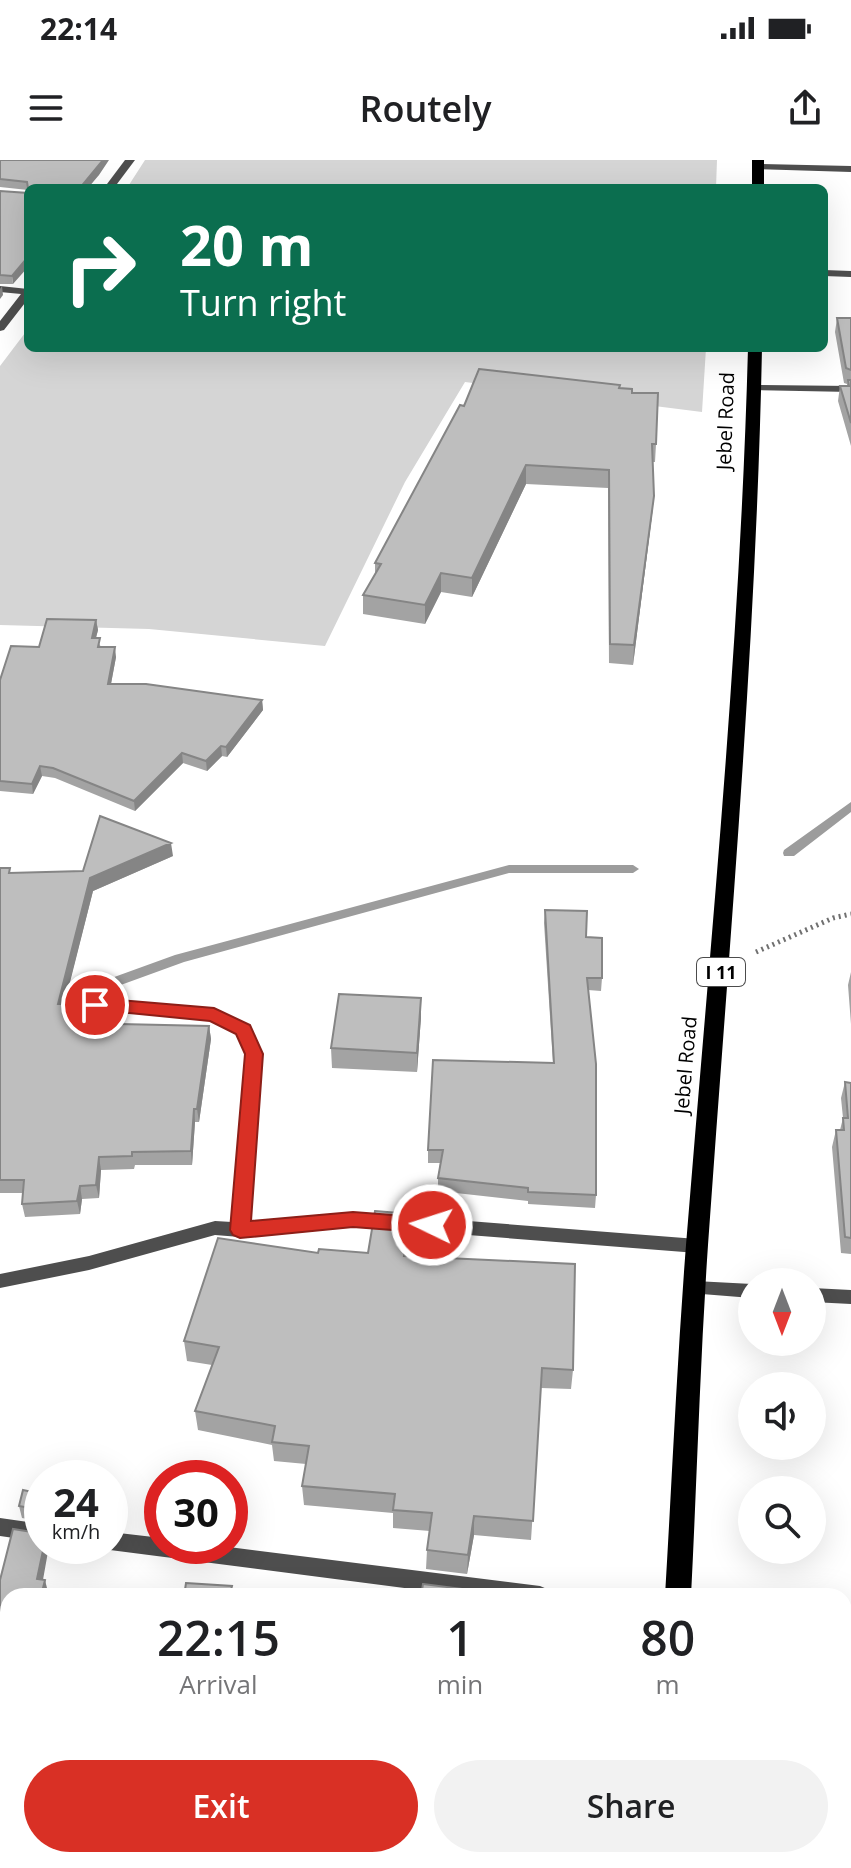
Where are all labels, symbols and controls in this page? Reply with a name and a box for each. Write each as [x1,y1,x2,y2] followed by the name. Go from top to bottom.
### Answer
[40,8,117,49] text: 22:14
[359,84,492,133] text: Routely
[24,86,68,130] icon: menu
[783,86,827,130] icon: share
[180,206,314,282] text: 20 m
[48,216,152,320] icon: right
[180,278,346,327] text: Turn right
[710,372,740,472] street label: Jebel Road
[697,958,745,986] road number: I 11
[61,971,129,1039] pin
[73,983,117,1027] icon: arrive
[667,1015,703,1117] street label: Jebel Road
[390,1183,474,1267] position arrow
[738,1268,826,1356] north arrow
[738,1268,826,1564] map controls
[738,1372,826,1460] button: sound
[144,1460,248,1564] speed limit sign: 30
[53,1474,99,1529] text: 24
[738,1476,826,1564] button: search
[52,1518,100,1545] text: km/h
[157,1605,280,1670] text: 22:15
[446,1605,474,1670] text: 1
[640,1605,695,1670] text: 80
[179,1666,257,1702] text: Arrival
[437,1666,483,1702] text: min
[656,1666,680,1702] text: m
[24,1760,418,1852] button: Exit
[434,1760,828,1852] button: Share

